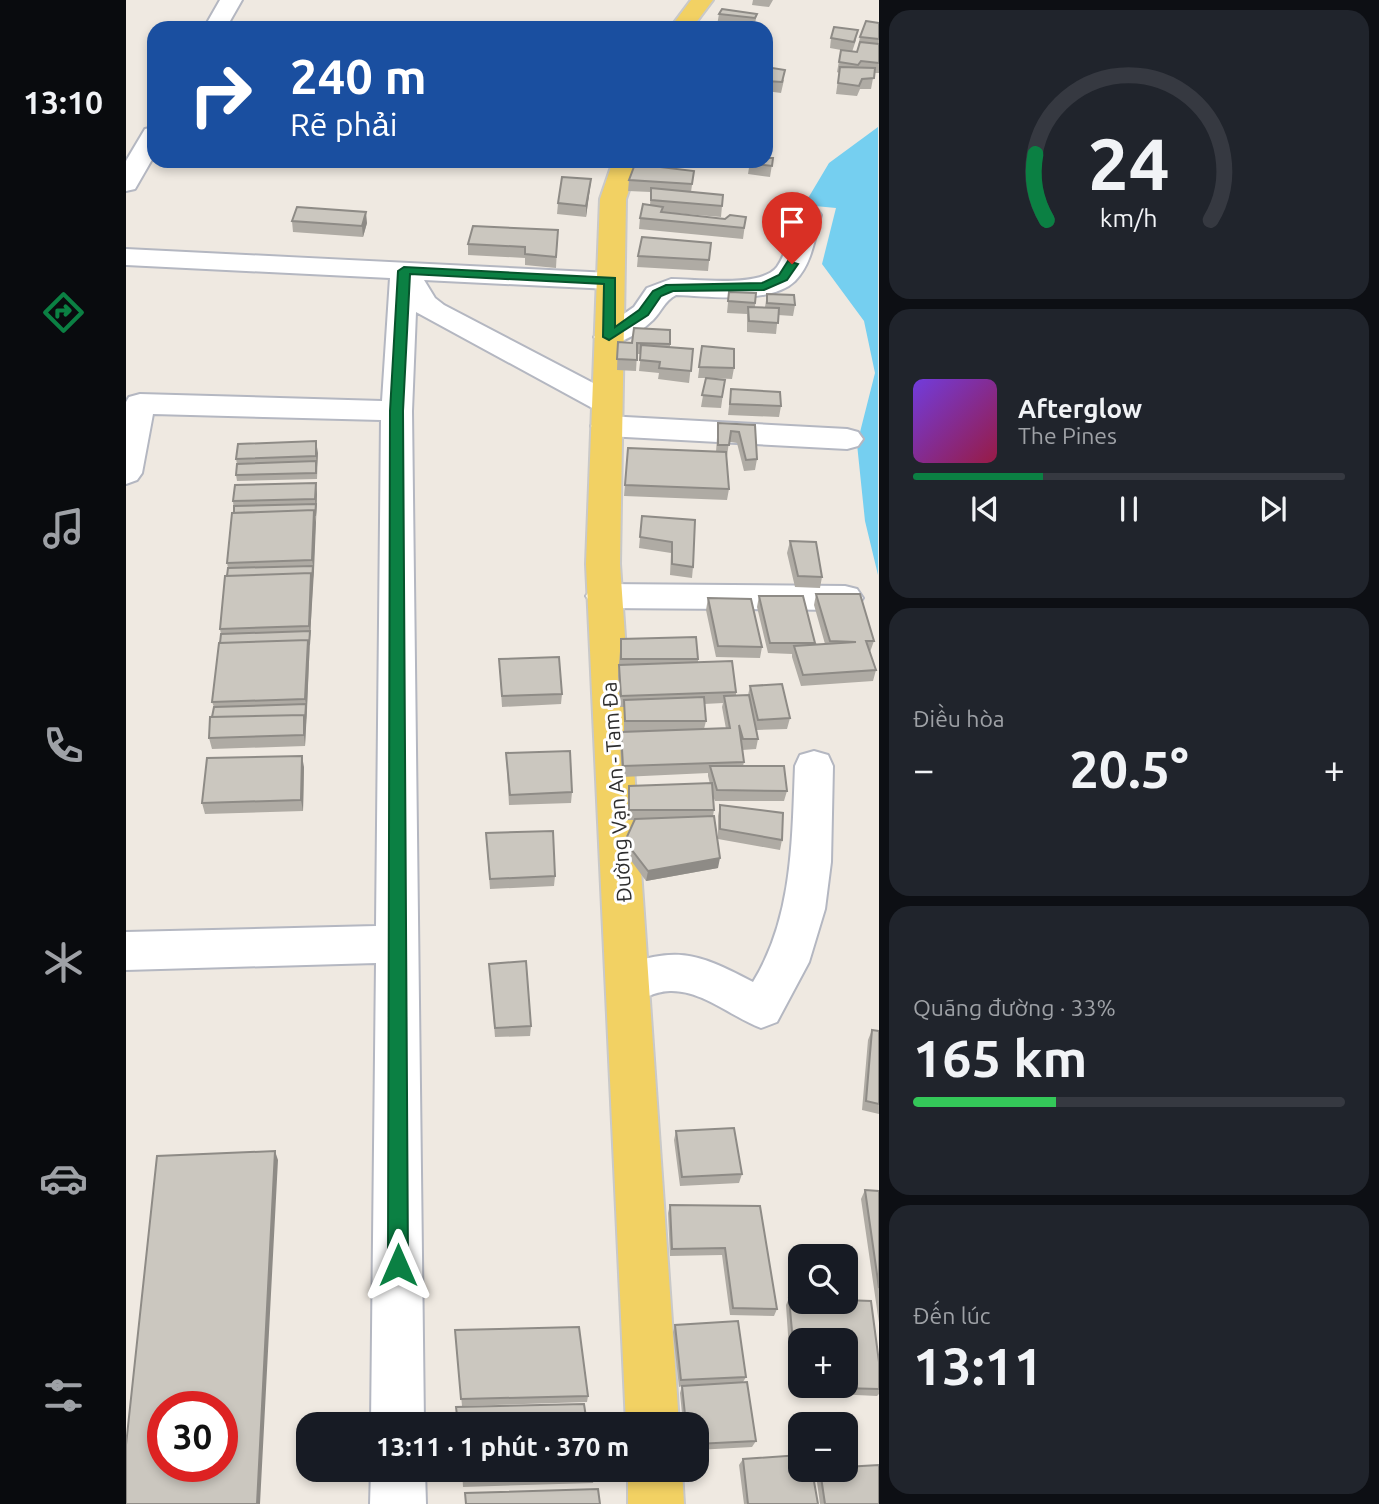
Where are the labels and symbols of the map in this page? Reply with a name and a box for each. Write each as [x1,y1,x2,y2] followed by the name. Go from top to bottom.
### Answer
[762,192,822,264] pin
[596,681,636,903] street label: Đường Vạn An - Tam Đa
[361,1228,435,1302] position arrow
[147,1391,238,1482] speed limit sign: 30

